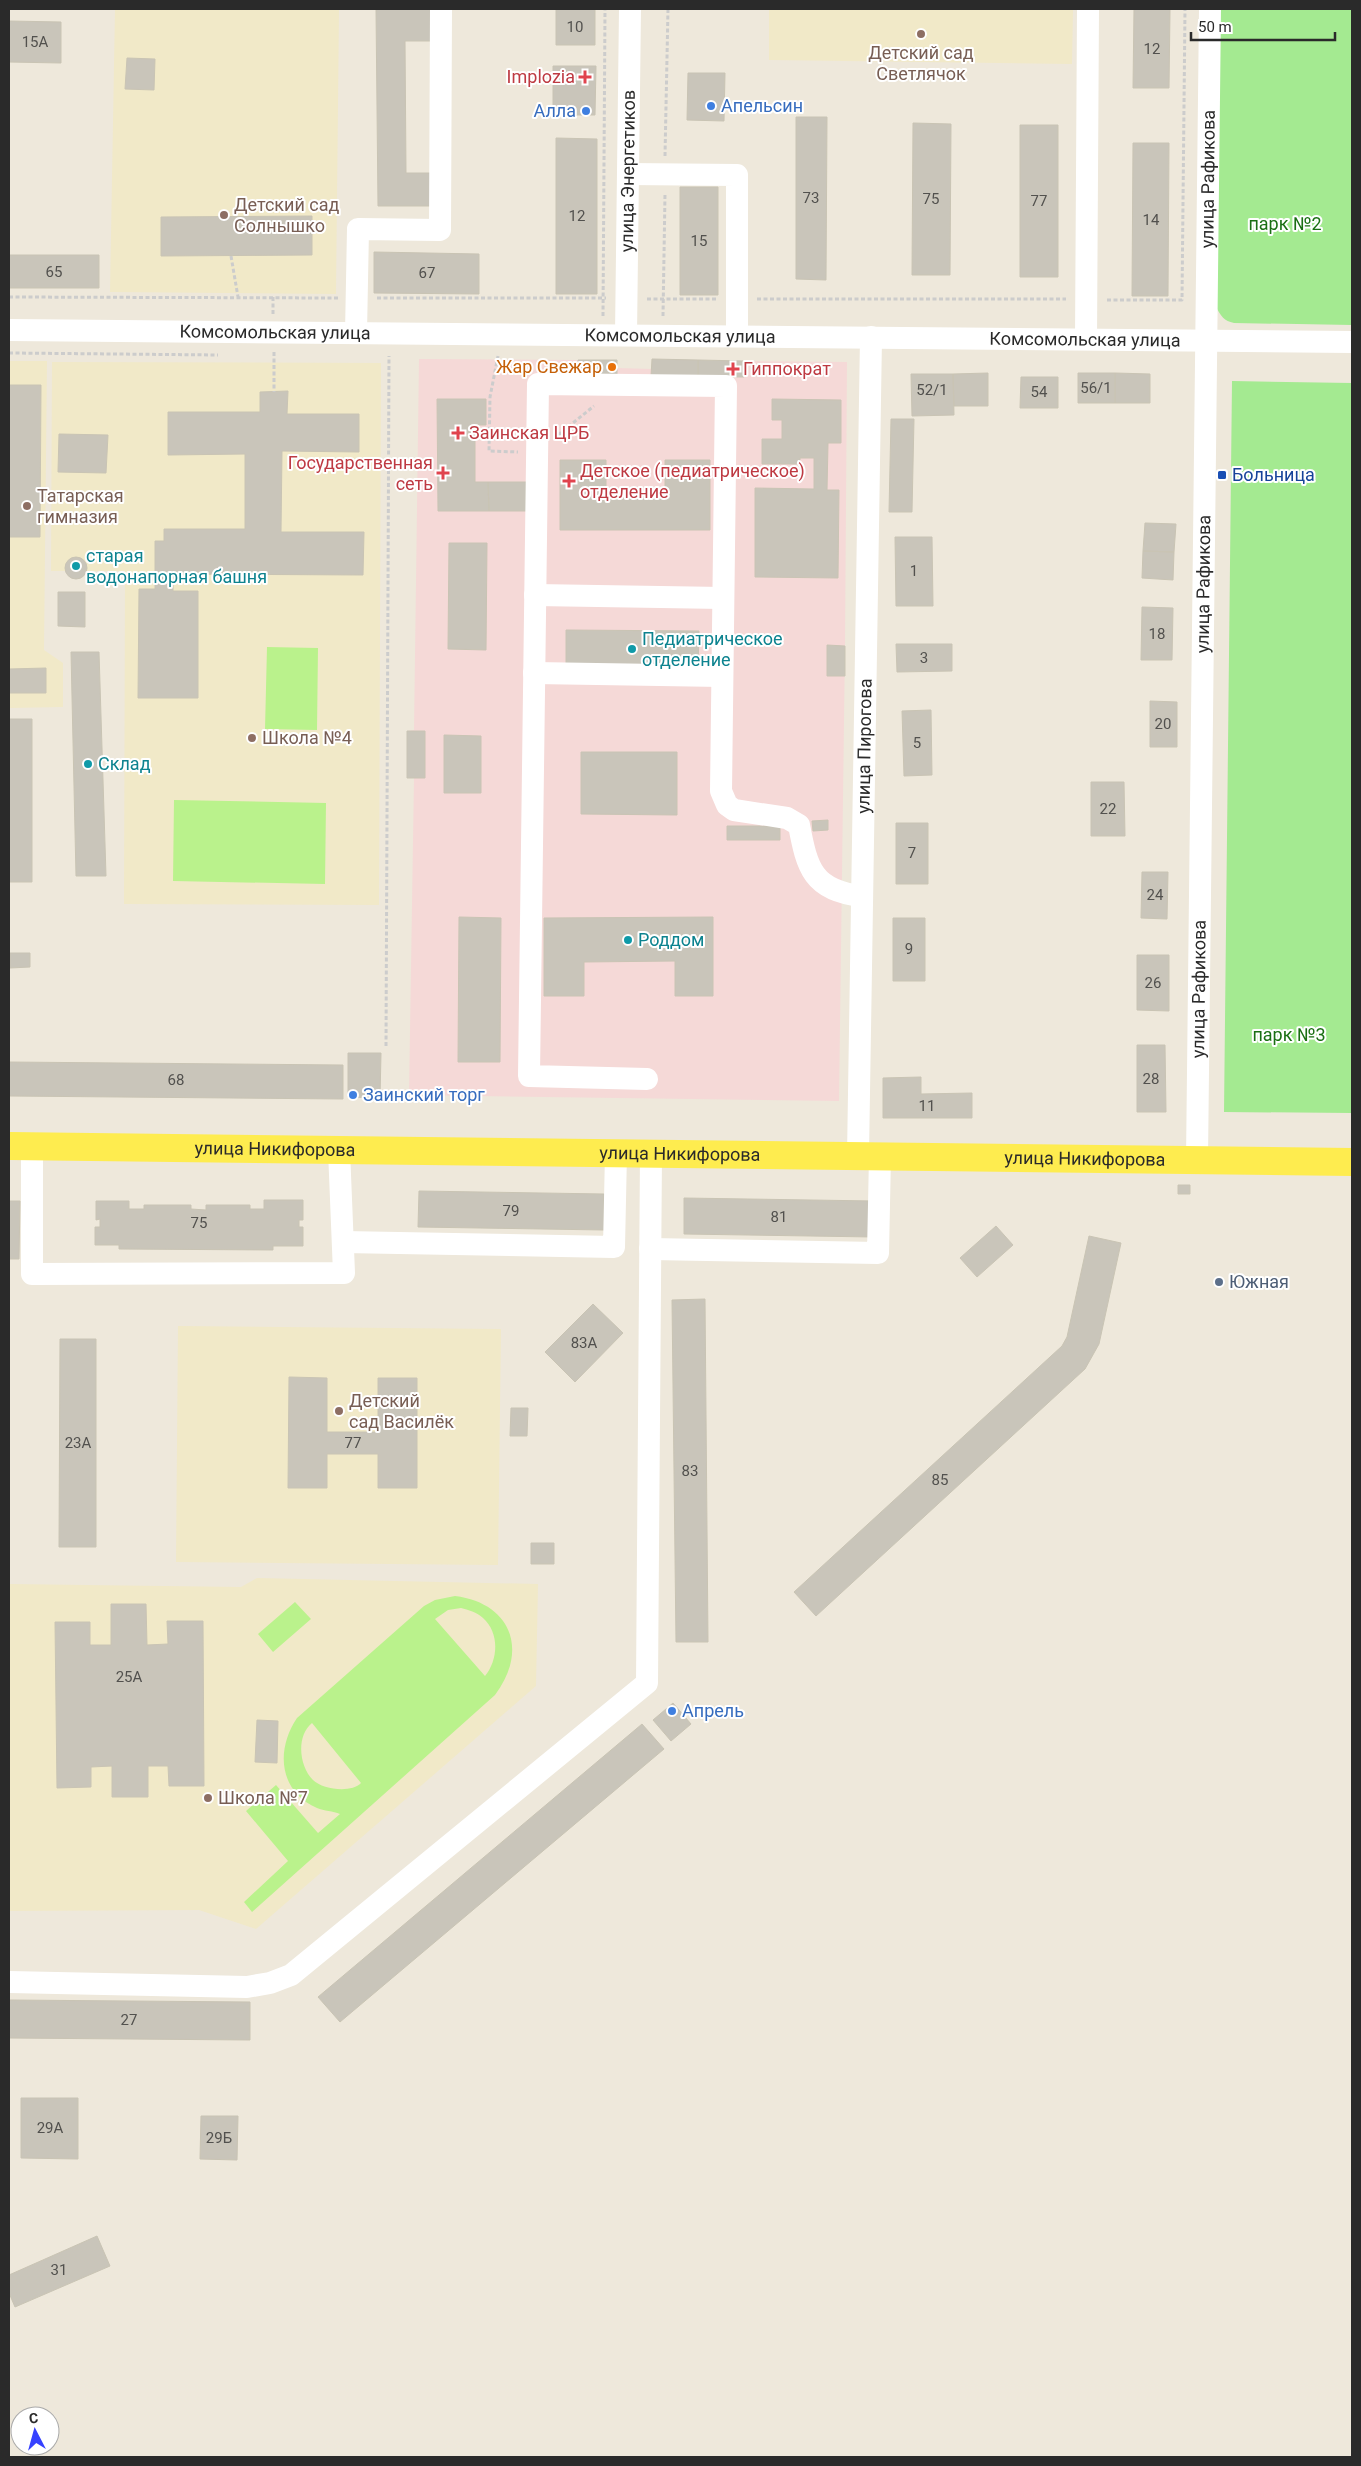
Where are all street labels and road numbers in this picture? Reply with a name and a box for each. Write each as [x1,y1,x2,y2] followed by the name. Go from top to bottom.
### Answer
[616,90,639,252] street label: улица Энергетиков
[1196,110,1219,248] street label: улица Рафикова
[179,321,371,343] street label: Комсомольская улица
[584,324,776,347] street label: Комсомольская улица
[989,328,1181,350] street label: Комсомольская улица
[1192,515,1214,653] street label: улица Рафикова
[852,678,876,814] street label: улица Пирогова
[1187,920,1210,1058] street label: улица Рафикова
[194,1137,356,1160] street label: улица Никифорова
[599,1142,761,1165] street label: улица Никифорова
[1004,1147,1166,1170] street label: улица Никифорова

